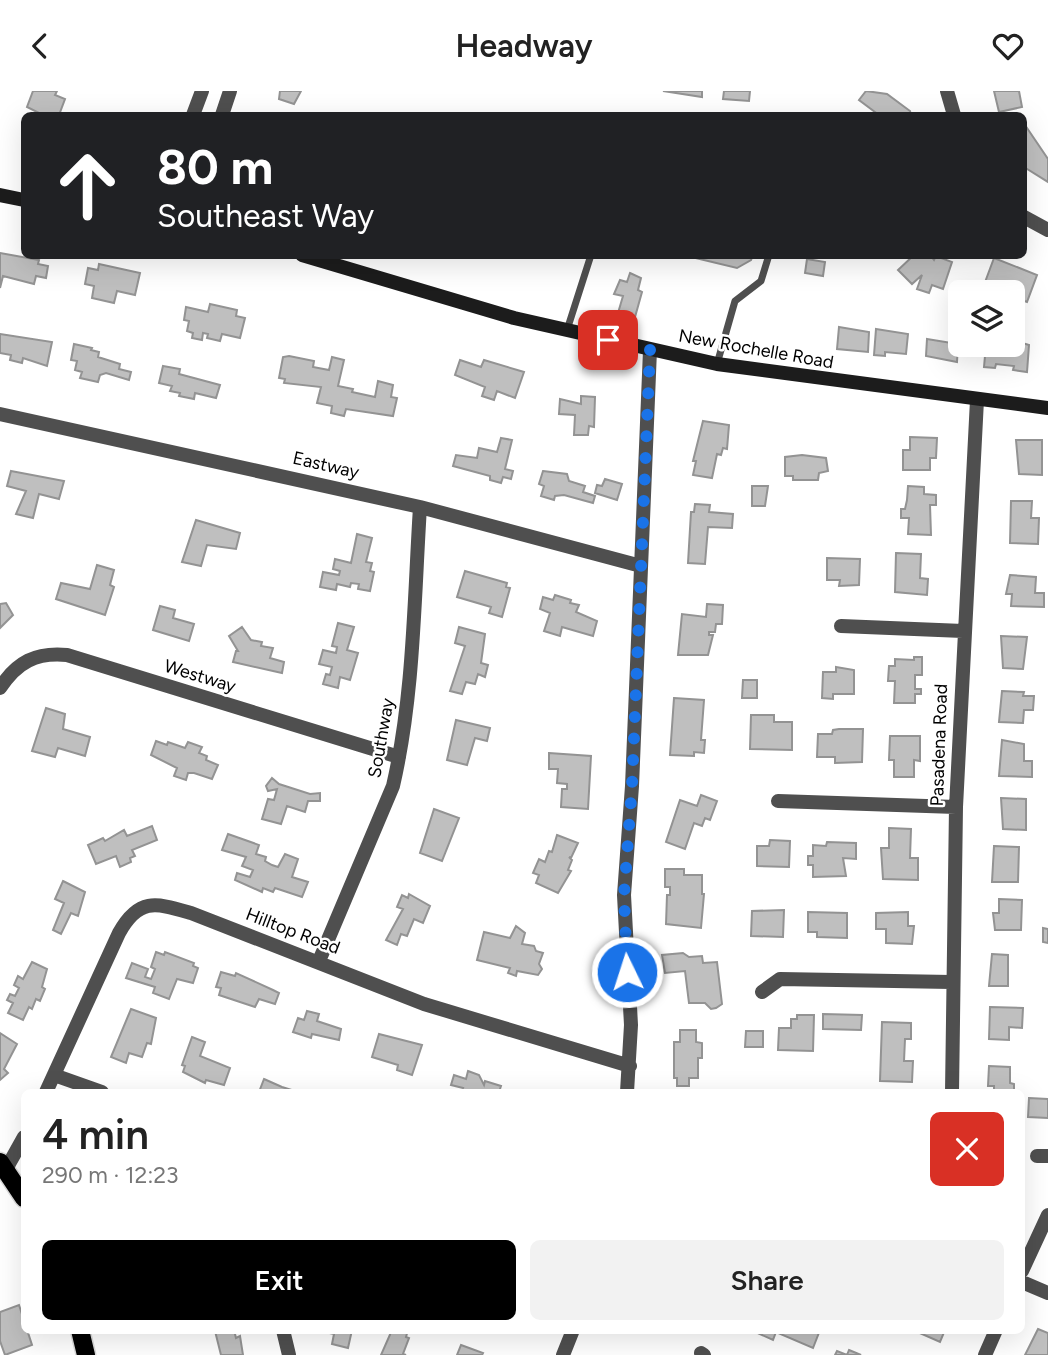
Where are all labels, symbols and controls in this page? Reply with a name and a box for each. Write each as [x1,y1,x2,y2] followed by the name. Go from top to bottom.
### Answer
[21,27,59,65] icon: back
[455,27,593,65] text: Headway
[989,27,1027,65] icon: heart
[157,137,273,196] text: 80 m
[42,140,133,231] icon: ahead
[157,197,374,235] text: Southeast Way
[948,280,1025,357] map controls
[948,280,1025,357] button: layers
[578,310,638,370] pin
[589,321,627,359] icon: arrive
[677,325,835,373] street label: New Rochelle Road
[291,447,362,483] street label: Eastway
[161,655,239,697] street label: Westway
[926,683,952,807] street label: Pasadena Road
[363,696,399,780] street label: Southway
[243,903,343,959] street label: Hilltop Road
[590,935,664,1009] position arrow
[42,1109,149,1160] text: 4 min
[930,1112,1004,1186] button: close
[42,1161,179,1189] text: 290 m · 12:23
[42,1240,516,1320] button: Exit
[530,1240,1004,1320] button: Share

